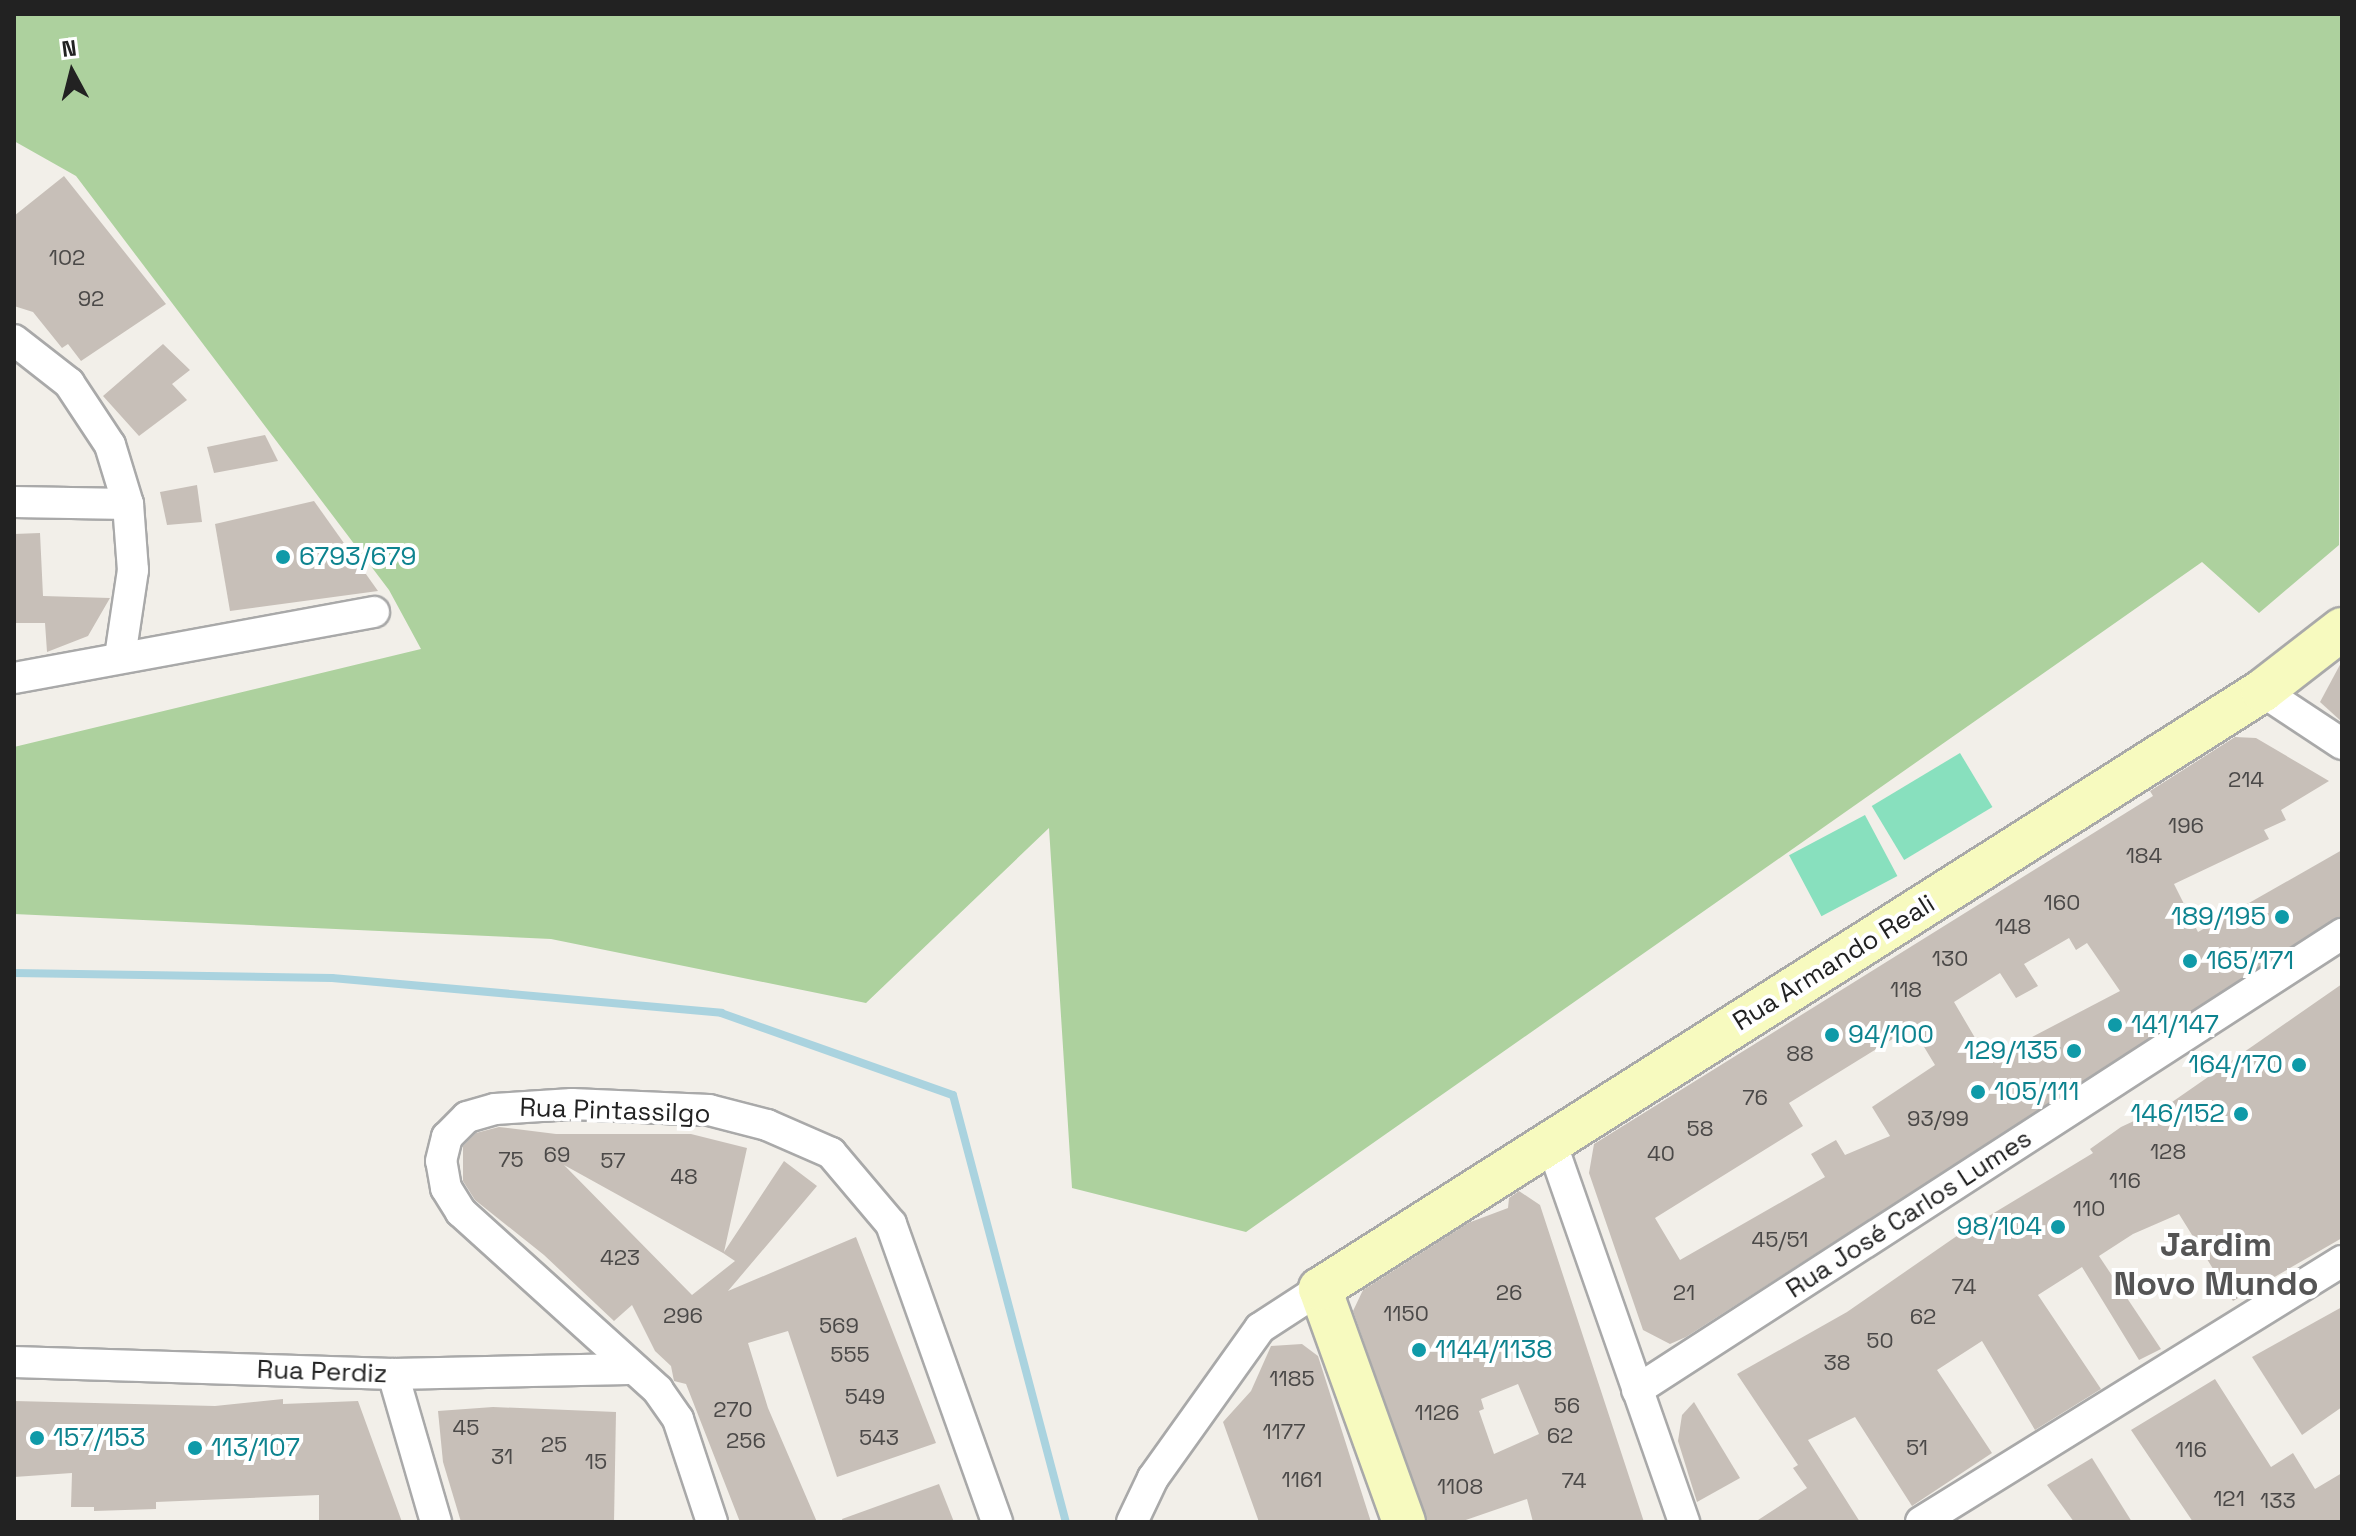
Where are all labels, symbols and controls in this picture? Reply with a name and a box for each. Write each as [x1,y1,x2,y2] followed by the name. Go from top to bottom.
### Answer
[32,32,112,112] north arrow
[60,33,78,63] text: N
[49,245,85,271] house number: 102
[78,286,104,312] house number: 92
[299,541,416,573] place label: 6793/679
[274,548,292,566] marker: 6793/679
[2228,767,2264,793] house number: 214
[2168,813,2204,839] house number: 196
[2126,843,2162,869] house number: 184
[1727,888,1941,1038] street label: Rua Armando Reali
[2044,890,2080,916] house number: 160
[2171,901,2266,933] place label: 189/195
[2273,908,2291,926] marker: 189/195
[1995,914,2031,940] house number: 148
[2206,945,2294,977] place label: 165/171
[1932,946,1968,972] house number: 130
[2181,952,2199,970] marker: 165/171
[1890,977,1922,1003] house number: 118
[2131,1009,2219,1041] place label: 141/147
[2106,1016,2124,1034] marker: 141/147
[1848,1019,1934,1051] place label: 94/100
[1823,1026,1841,1044] marker: 94/100
[1964,1035,2058,1067] place label: 129/135
[1786,1041,1814,1067] house number: 88
[2065,1042,2083,1060] marker: 129/135
[2188,1049,2283,1081] place label: 164/170
[2290,1056,2308,1074] marker: 164/170
[1994,1076,2079,1108] place label: 105/111
[1969,1083,1987,1101] marker: 105/111
[1742,1085,1768,1111] house number: 76
[519,1092,711,1130] street label: Rua Pintassilgo
[2130,1098,2225,1130] place label: 146/152
[2232,1105,2250,1123] marker: 146/152
[1907,1106,1969,1132] house number: 93/99
[1687,1116,1713,1142] house number: 58
[1780,1123,2038,1305] street label: Rua José Carlos Lumes
[2150,1139,2186,1165] house number: 128
[1647,1141,1675,1167] house number: 40
[544,1142,570,1168] house number: 69
[498,1147,524,1173] house number: 75
[600,1148,626,1174] house number: 57
[670,1164,698,1190] house number: 48
[2109,1168,2141,1194] house number: 116
[2073,1196,2105,1222] house number: 110
[1956,1211,2042,1243] place label: 98/104
[2049,1218,2067,1236] marker: 98/104
[2113,1224,2319,1304] district label: Jardim Novo Mundo
[1751,1227,1809,1253] house number: 45/51
[600,1245,640,1271] house number: 423
[1952,1274,1976,1300] house number: 74
[1496,1280,1522,1306] house number: 26
[1673,1280,1695,1306] house number: 21
[1383,1301,1429,1327] house number: 1150
[663,1303,703,1329] house number: 296
[1910,1304,1936,1330] house number: 62
[819,1313,859,1339] house number: 569
[1866,1328,1894,1354] house number: 50
[1435,1334,1552,1366] place label: 1144/1138
[1410,1341,1428,1359] marker: 1144/1138
[830,1342,870,1368] house number: 555
[1824,1350,1850,1376] house number: 38
[256,1354,388,1390] street label: Rua Perdiz
[1269,1366,1315,1392] house number: 1185
[845,1384,885,1410] house number: 549
[1554,1393,1580,1419] house number: 56
[713,1397,753,1423] house number: 270
[1414,1400,1460,1426] house number: 1126
[453,1415,479,1441] house number: 45
[1262,1419,1306,1445] house number: 1177
[53,1422,146,1454] place label: 157/153
[1547,1423,1573,1449] house number: 62
[859,1425,899,1451] house number: 543
[726,1428,766,1454] house number: 256
[28,1429,46,1447] marker: 157/153
[211,1432,300,1464] place label: 113/107
[541,1432,567,1458] house number: 25
[1906,1435,1928,1461] house number: 51
[2175,1437,2207,1463] house number: 116
[186,1439,204,1457] marker: 113/107
[491,1444,513,1470] house number: 31
[585,1449,607,1475] house number: 15
[1281,1467,1323,1493] house number: 1161
[1562,1468,1586,1494] house number: 74
[1437,1474,1483,1500] house number: 1108
[2213,1486,2245,1512] house number: 121
[2260,1488,2296,1514] house number: 133

